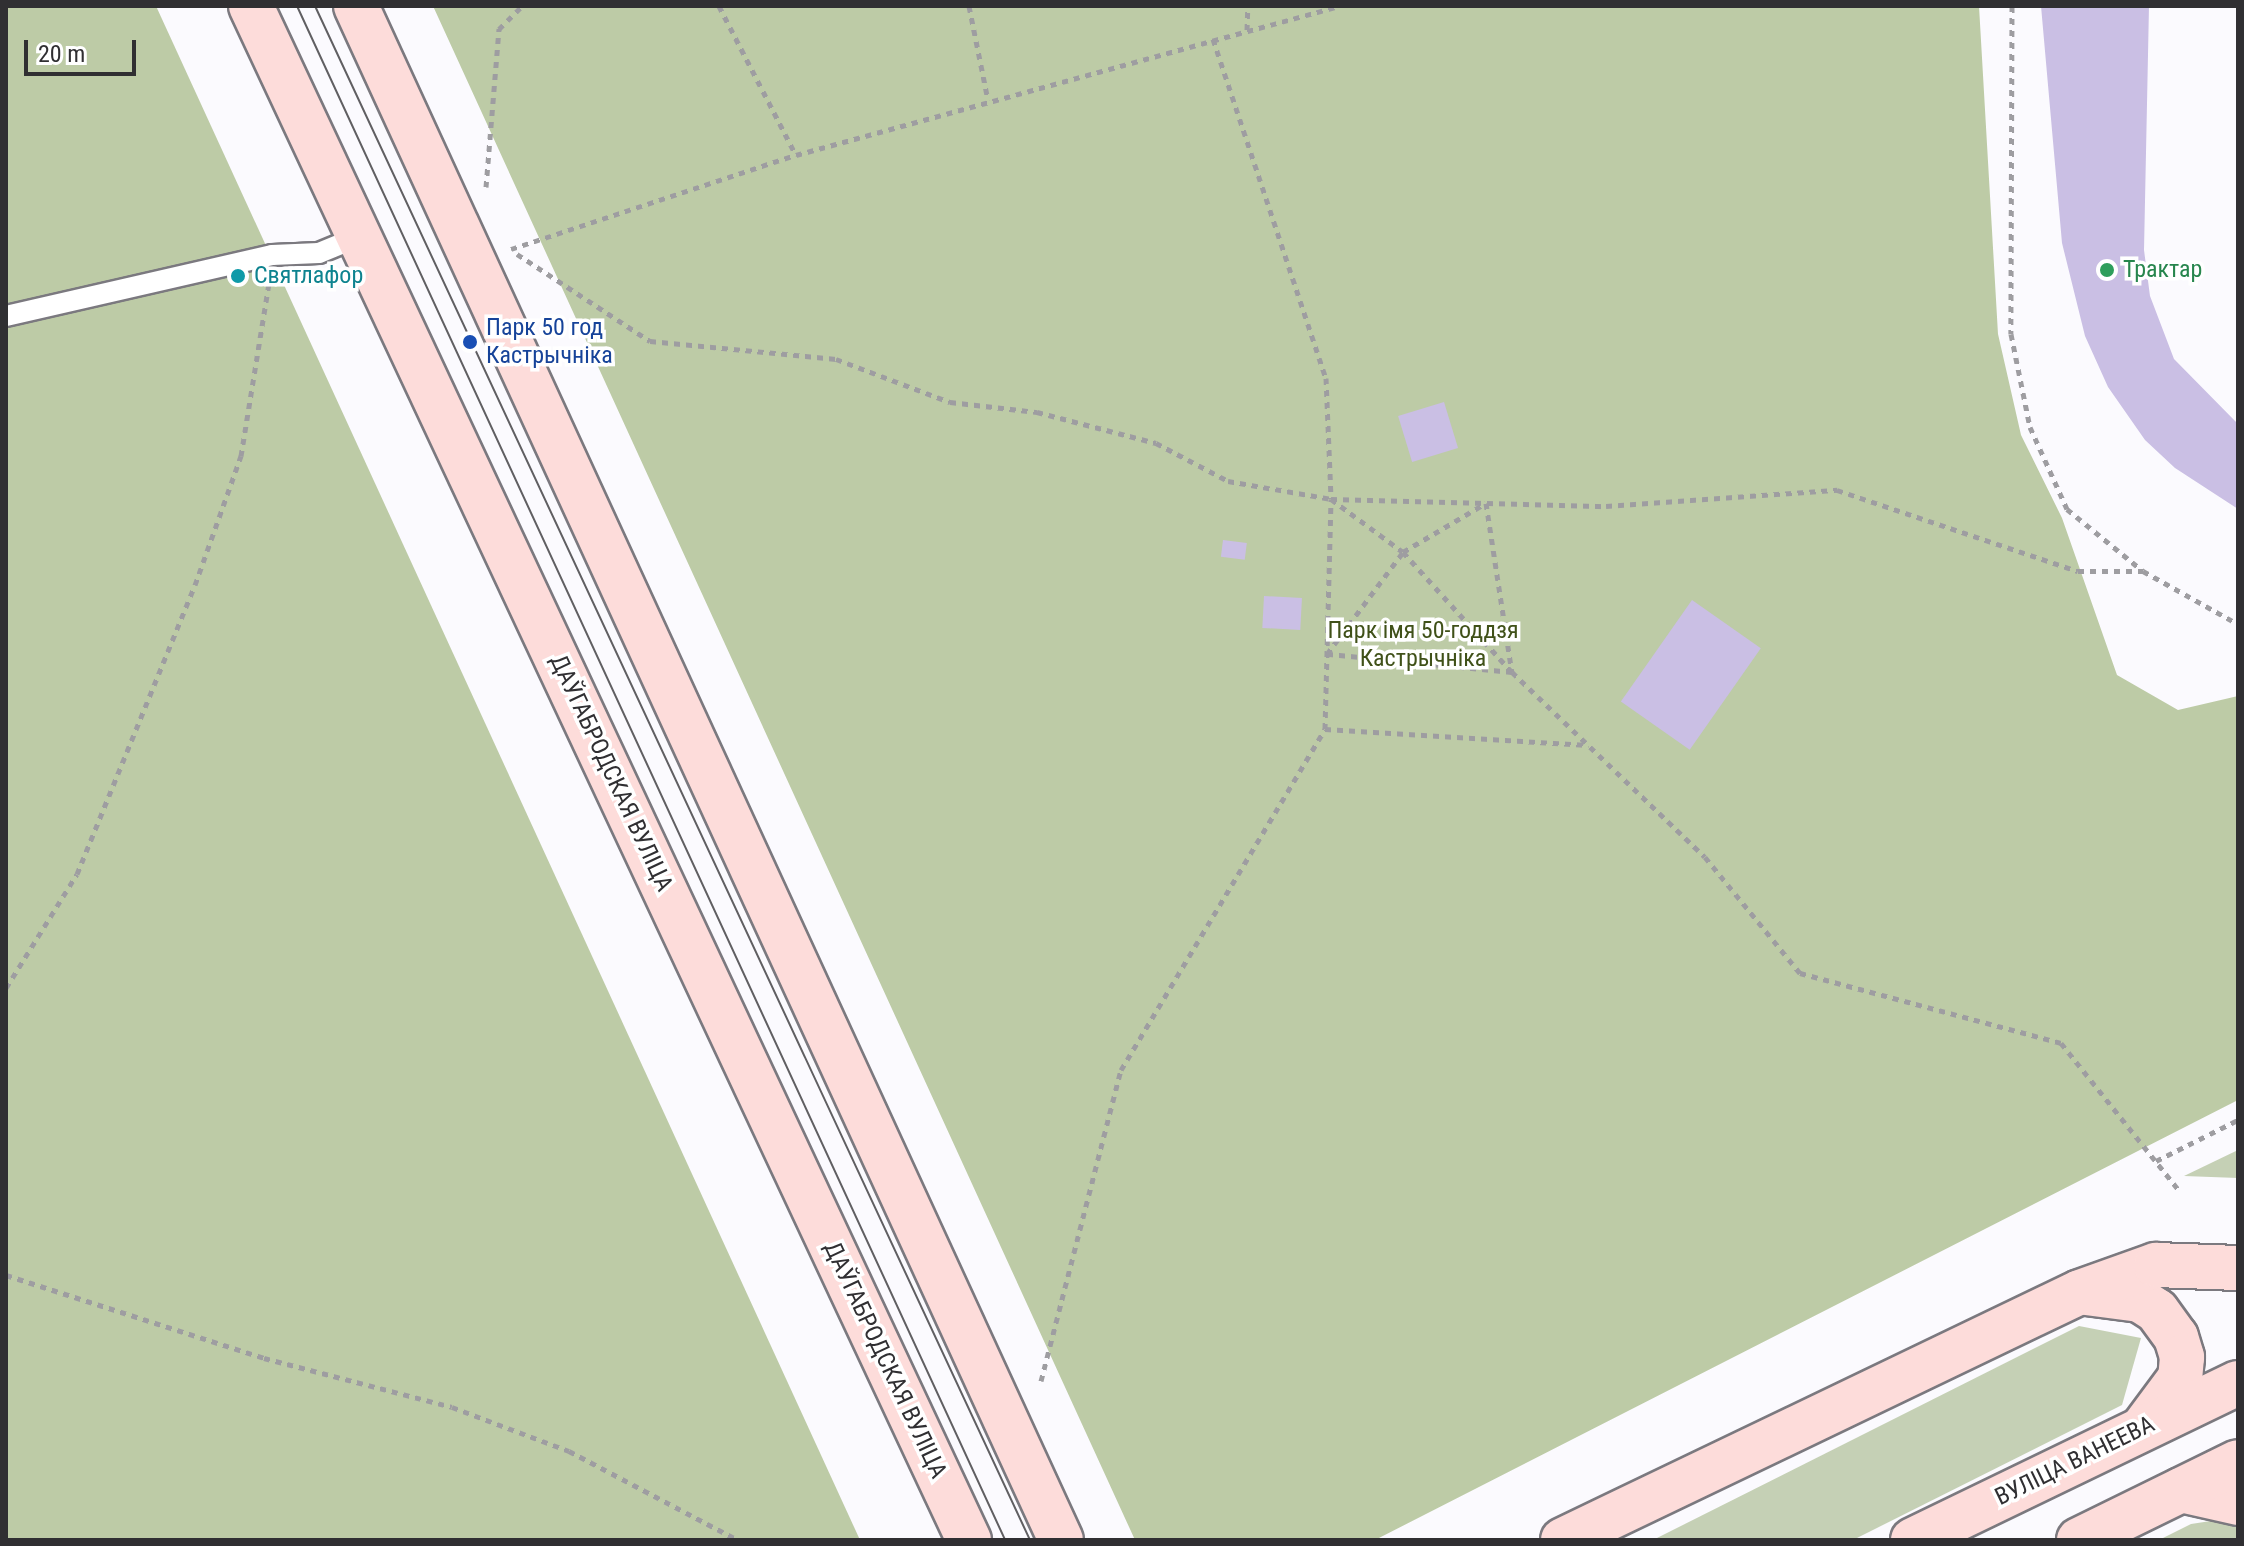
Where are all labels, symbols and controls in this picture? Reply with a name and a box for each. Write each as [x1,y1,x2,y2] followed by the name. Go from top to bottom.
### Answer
[28,24,140,74] scale bar
[38,40,85,68] text: 20 m
[2123,256,2202,284] place label: Трактар
[2098,261,2116,279] marker: Трактар
[254,262,363,290] place label: Святлафор
[229,267,247,285] marker: Святлафор
[486,314,613,370] place label: Парк 50 год Кастрычніка
[461,333,479,351] marker: Парк 50 год Кастрычніка
[1327,617,1519,673] park label: Парк імя 50-годдзя Кастрычніка
[543,650,679,896] street label: ДАЎГАБРОДСКАЯ ВУЛІЦА
[817,1237,953,1483] street label: ДАЎГАБРОДСКАЯ ВУЛІЦА
[1991,1410,2159,1512] street label: ВУЛІЦА ВАНЕЕВА

